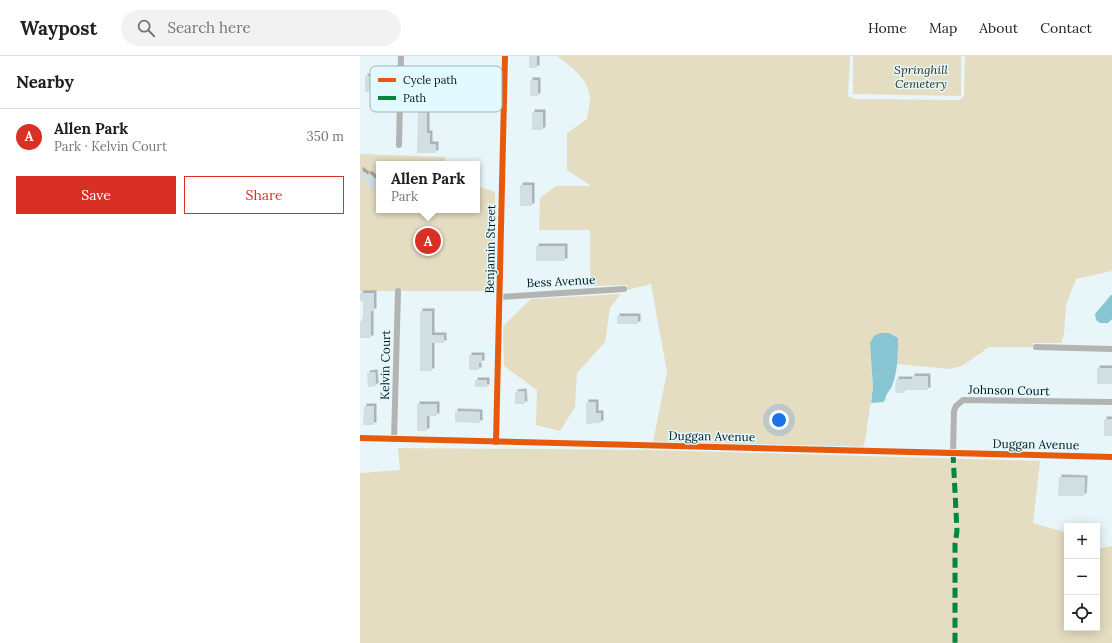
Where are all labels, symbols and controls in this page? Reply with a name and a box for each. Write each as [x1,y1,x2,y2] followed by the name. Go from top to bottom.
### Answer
[121,10,401,46] search box
[20,16,97,40] text: Waypost
[135,17,157,39] icon: search
[167,18,251,37] text: Search here
[868,19,907,37] text: Home
[929,19,957,37] text: Map
[979,19,1018,37] text: About
[1040,19,1092,37] text: Contact
[894,62,949,91] park label: Springhill Cemetery
[370,66,502,112] legend
[16,71,74,93] text: Nearby
[403,73,458,87] text: Cycle path
[403,91,426,105] text: Path
[54,119,128,138] text: Allen Park
[25,128,33,145] text: A
[307,128,344,145] text: 350 m
[54,138,167,155] text: Park · Kelvin Court
[376,161,480,213] popup
[391,169,465,188] text: Allen Park
[16,176,176,214] button: Save
[184,176,344,214] button: Share
[391,188,418,205] text: Park
[482,204,498,294] street label: Benjamin Street
[415,226,441,256] pin: A
[526,272,596,290] street label: Bess Avenue
[377,329,393,400] street label: Kelvin Court
[967,382,1050,398] street label: Johnson Court
[769,410,789,430] your location
[669,428,756,444] street label: Duggan Avenue
[993,436,1080,452] street label: Duggan Avenue
[1064,523,1100,631] map controls
[1064,523,1100,559] button: +
[1064,559,1100,595] button: −
[1064,595,1100,631] button: locate

